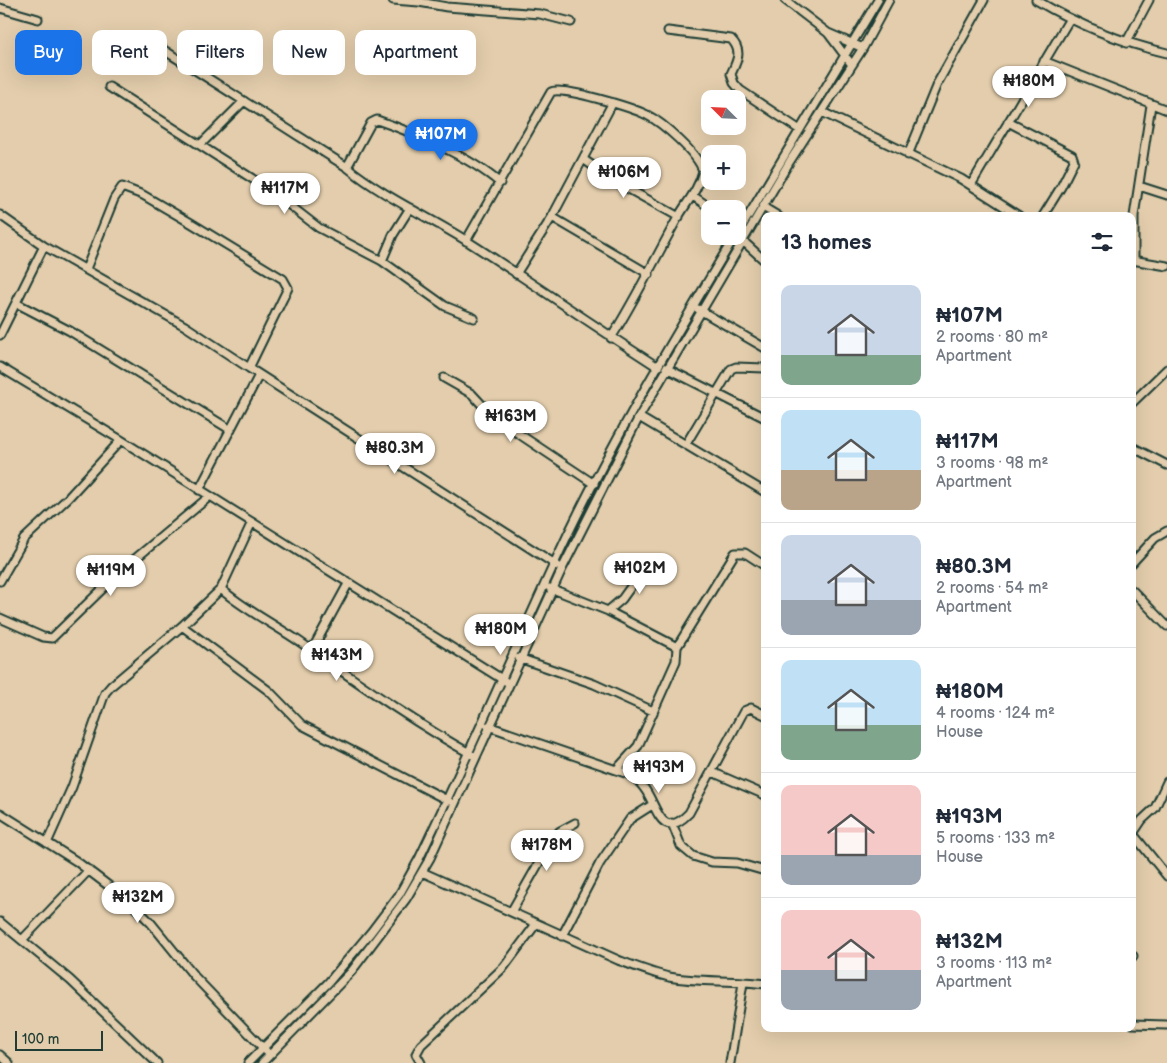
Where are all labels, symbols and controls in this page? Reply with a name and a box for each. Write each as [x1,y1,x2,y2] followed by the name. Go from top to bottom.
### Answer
[15,30,82,75] chip: Buy
[92,30,167,75] chip: Rent
[177,30,263,75] chip: Filters
[273,30,345,75] chip: New
[355,30,476,75] chip: Apartment
[994,66,1064,108] pin: ₦180M
[1003,72,1055,91] text: ₦180M
[701,90,746,135] north arrow
[701,90,746,245] map controls
[406,119,476,161] pin: ₦107M
[416,125,466,144] text: ₦107M
[701,145,746,190] button: +
[589,156,659,199] pin: ₦106M
[598,163,650,182] text: ₦106M
[250,172,320,215] pin: ₦117M
[261,179,309,198] text: ₦117M
[701,200,746,245] button: −
[1088,228,1116,256] icon: filters
[781,230,872,255] text: 13 homes
[936,303,1003,328] text: ₦107M
[821,305,881,365] icon: home
[936,328,1048,347] text: 2 rooms · 80 m²
[936,347,1012,366] text: Apartment
[476,400,546,443] pin: ₦163M
[485,407,537,426] text: ₦163M
[936,429,999,454] text: ₦117M
[821,430,881,490] icon: home
[354,432,436,475] pin: ₦80.3M
[366,439,424,458] text: ₦80.3M
[936,454,1048,473] text: 3 rooms · 98 m²
[936,473,1012,492] text: Apartment
[605,552,675,595] pin: ₦102M
[76,554,146,597] pin: ₦119M
[936,554,1012,579] text: ₦80.3M
[821,555,881,615] icon: home
[614,559,666,578] text: ₦102M
[87,561,135,580] text: ₦119M
[936,579,1048,598] text: 2 rooms · 54 m²
[936,598,1012,617] text: Apartment
[466,614,536,656] pin: ₦180M
[475,620,527,639] text: ₦180M
[302,640,372,682] pin: ₦143M
[312,646,362,665] text: ₦143M
[936,679,1004,704] text: ₦180M
[821,680,881,740] icon: home
[936,704,1055,723] text: 4 rooms · 124 m²
[936,723,983,742] text: House
[624,752,694,794] pin: ₦193M
[634,758,684,777] text: ₦193M
[936,804,1003,829] text: ₦193M
[821,805,881,865] icon: home
[936,829,1055,848] text: 5 rooms · 133 m²
[512,830,582,872] pin: ₦178M
[522,836,572,855] text: ₦178M
[936,848,983,867] text: House
[103,882,173,924] pin: ₦132M
[112,888,164,907] text: ₦132M
[936,929,1003,954] text: ₦132M
[821,930,881,990] icon: home
[936,954,1052,973] text: 3 rooms · 113 m²
[936,973,1012,992] text: Apartment
[15,1028,102,1051] scale bar
[22,1031,59,1048] text: 100 m

